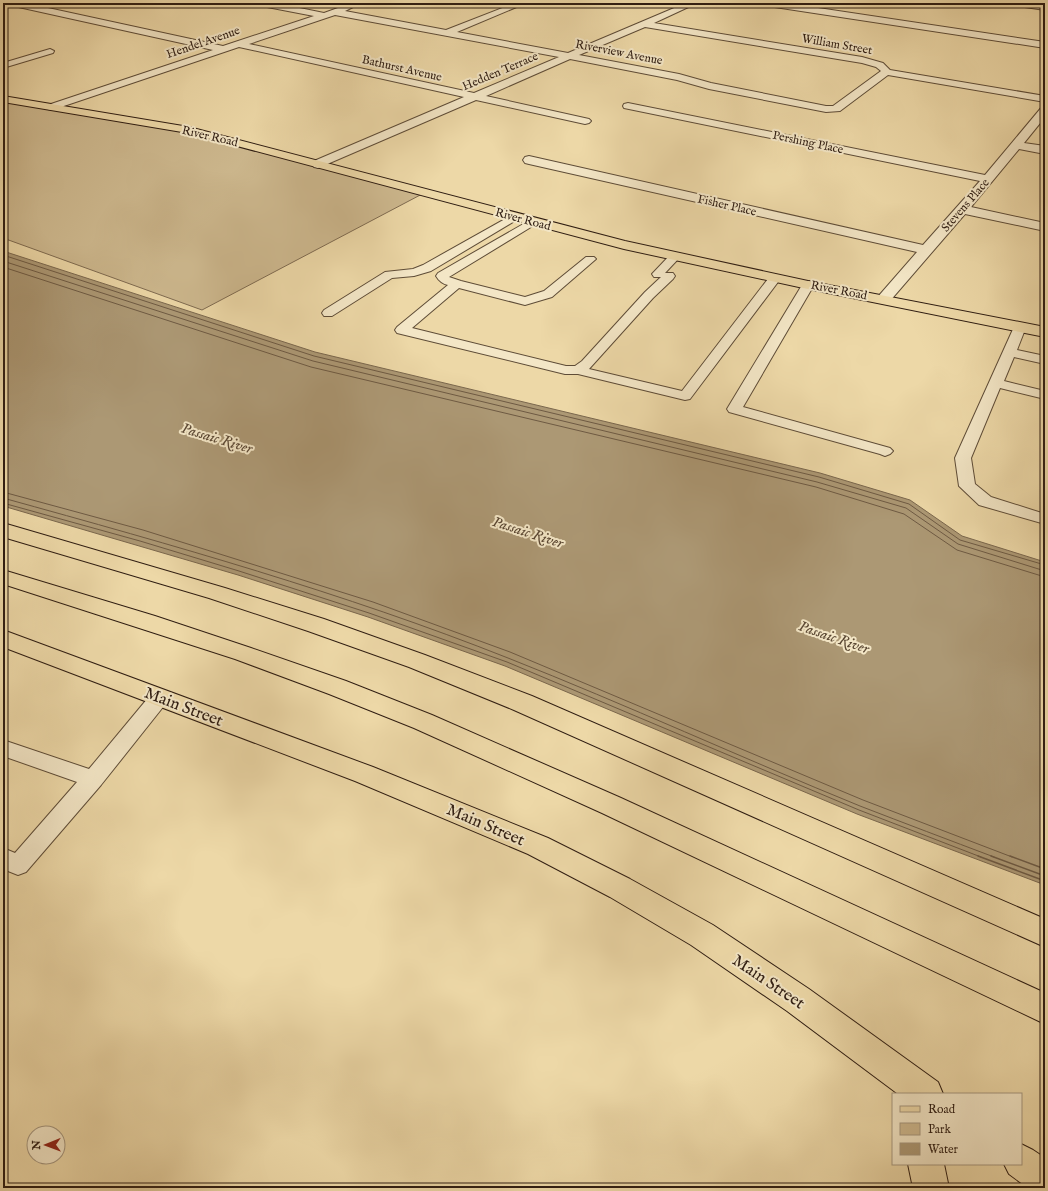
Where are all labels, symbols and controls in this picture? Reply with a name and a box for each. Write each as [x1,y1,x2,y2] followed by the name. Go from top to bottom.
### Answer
[165,23,242,62] street label: Hendel Avenue
[800,31,873,58] street label: William Street
[574,37,664,68] street label: Riverview Avenue
[460,49,541,94] street label: Hedden Terrace
[360,52,444,85] street label: Bathurst Avenue
[180,123,240,150] street label: River Road
[771,128,845,157] street label: Pershing Place
[938,175,993,235] street label: Stevens Place
[696,191,758,220] street label: Fisher Place
[493,205,553,234] street label: River Road
[809,278,869,303] street label: River Road
[179,419,256,459] water label: Passaic River
[490,512,566,553] water label: Passaic River
[796,617,872,659] water label: Passaic River
[141,683,226,732] street label: Main Street
[443,800,528,851] street label: Main Street
[728,950,809,1014] street label: Main Street
[892,1093,1022,1165] legend
[928,1102,956,1117] text: Road
[928,1122,951,1137] text: Park
[26,1125,66,1165] north arrow
[30,1140,44,1151] text: N
[928,1142,959,1157] text: Water

